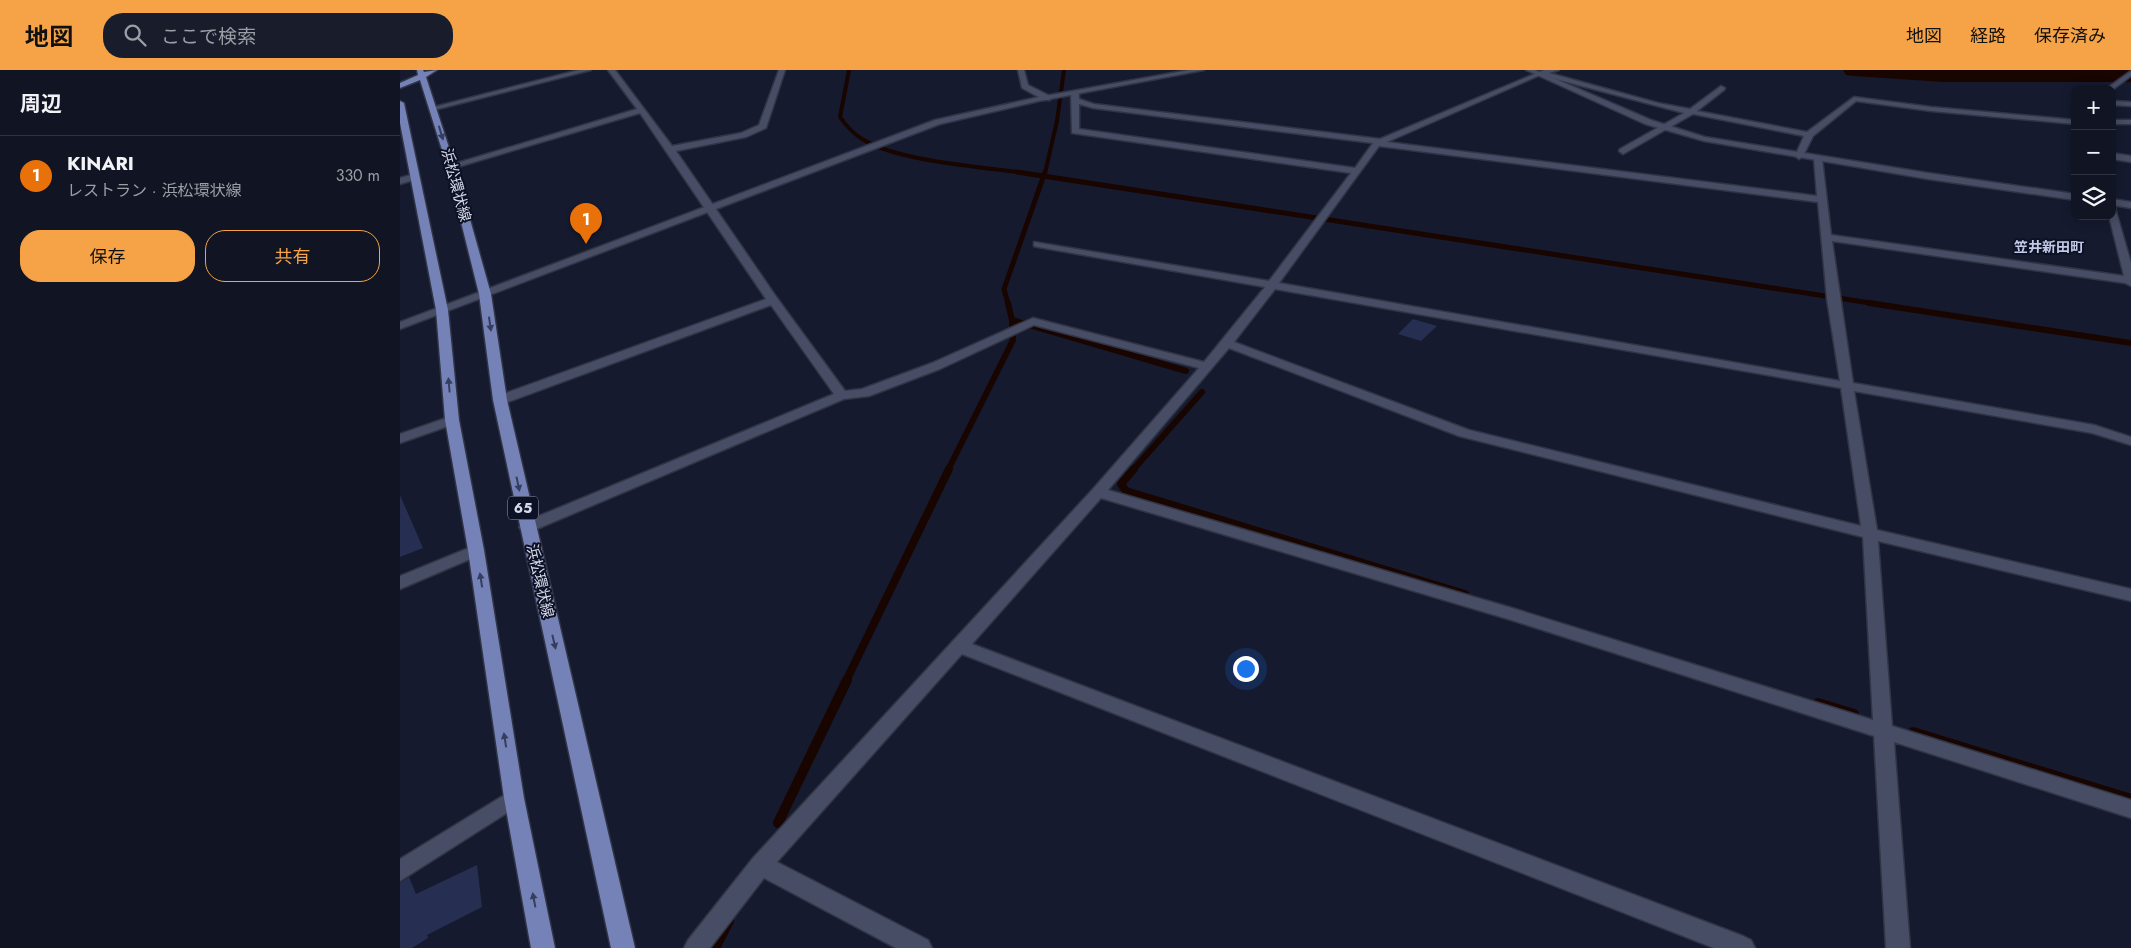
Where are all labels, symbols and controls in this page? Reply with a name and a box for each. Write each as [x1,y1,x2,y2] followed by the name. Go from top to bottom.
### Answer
[103,13,453,58] search box
[25,19,73,54] text: 地図
[121,21,149,49] icon: search
[161,23,256,50] text: ここで検索
[1906,23,1942,49] text: 地図
[1970,23,2006,49] text: 経路
[2034,23,2106,49] text: 保存済み
[2071,85,2116,220] map controls
[2071,85,2116,130] button: +
[20,89,62,119] text: 周辺
[438,125,446,140] one-way arrow
[2071,130,2116,175] button: −
[436,146,476,224] street label: 浜松環状線
[67,150,134,177] text: KINARI
[32,164,40,187] text: 1
[336,164,380,187] text: 330 m
[2071,175,2116,220] button: layers
[67,179,241,202] text: レストラン · 浜松環状線
[570,203,602,244] pin: 1
[20,230,195,282] button: 保存
[205,230,380,282] button: 共有
[2014,237,2084,257] district label: 笠井新田町
[486,316,494,332] one-way arrow
[445,376,453,392] one-way arrow
[514,476,522,491] one-way arrow
[508,496,538,519] road number: 65
[521,542,559,620] street label: 浜松環状線
[476,571,484,587] one-way arrow
[550,635,558,650] one-way arrow
[1233,656,1259,682] your location
[501,732,509,748] one-way arrow
[530,893,538,908] one-way arrow

